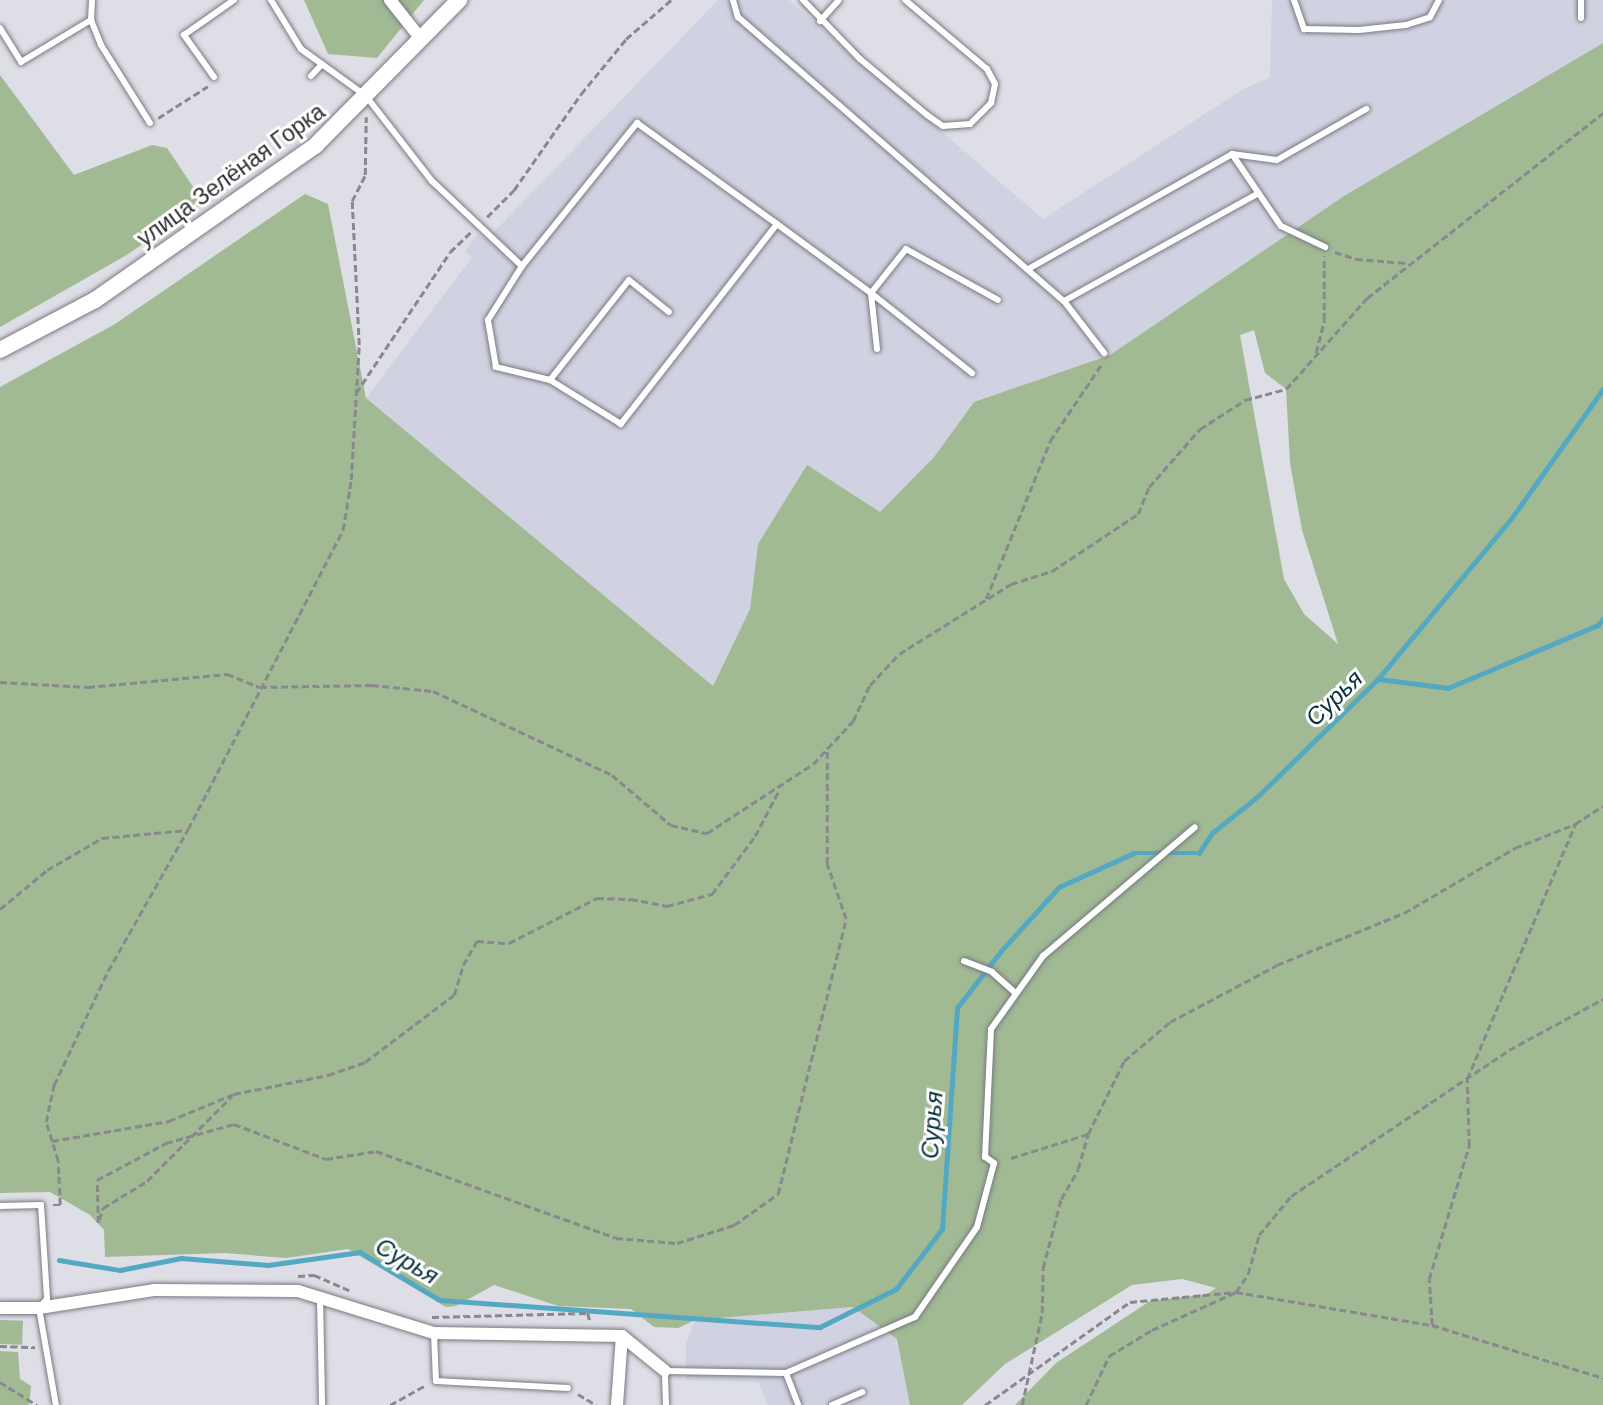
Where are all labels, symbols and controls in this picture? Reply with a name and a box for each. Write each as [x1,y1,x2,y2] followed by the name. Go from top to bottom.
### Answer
[132,98,330,252] street label: улица Зелёная Горка
[1300,664,1368,732] water label: Сурья
[915,1090,949,1160] water label: Сурья
[370,1232,444,1290] water label: Сурья

